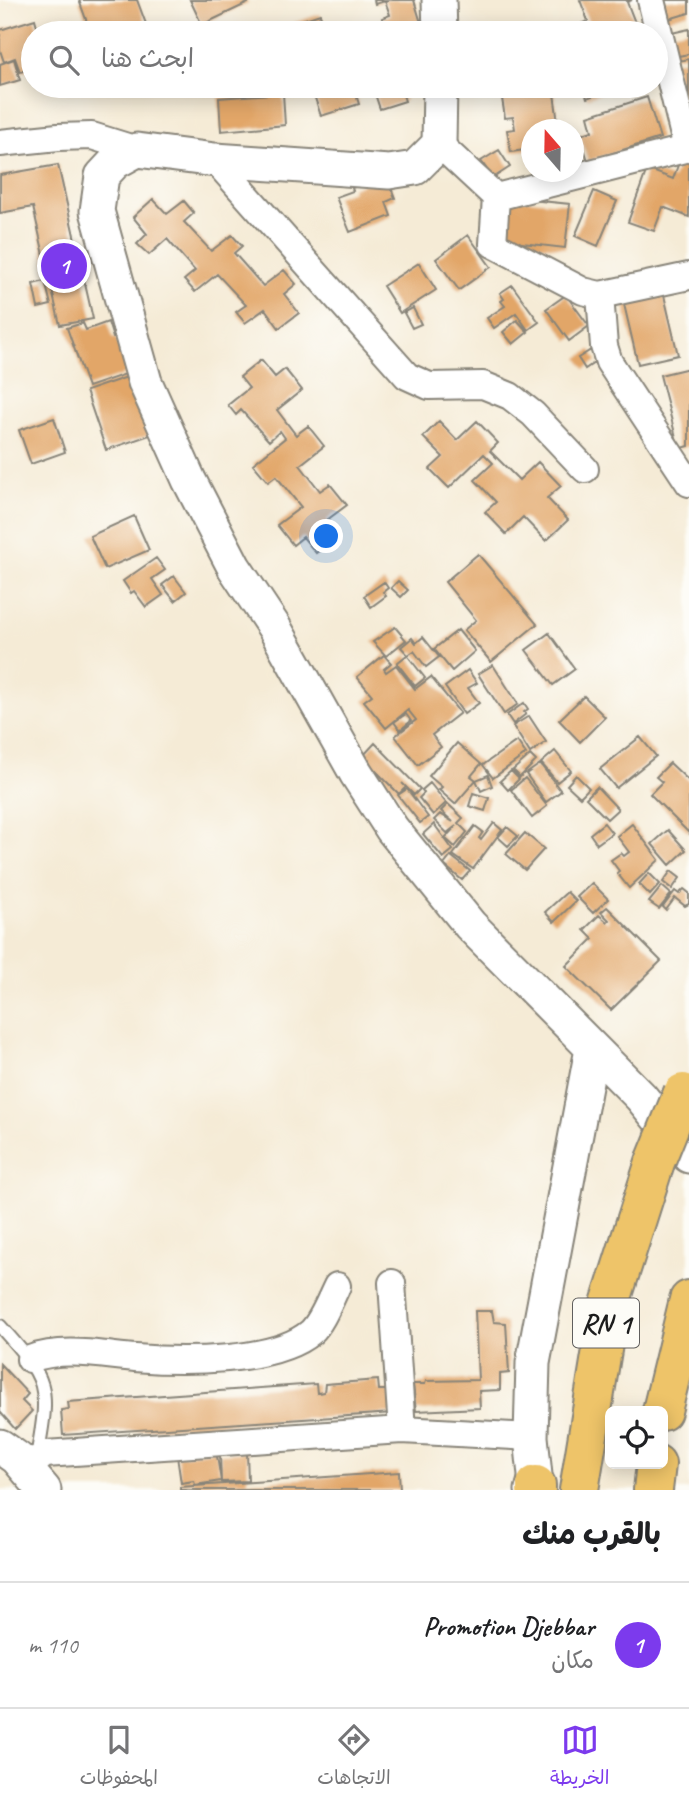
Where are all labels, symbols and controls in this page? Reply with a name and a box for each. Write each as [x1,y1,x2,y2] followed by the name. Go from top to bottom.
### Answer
[21,21,668,98] search box
[45,41,83,79] icon: search
[101,42,194,75] text: ابحث هنا
[521,119,584,182] north arrow
[41,240,87,292] pin: 1
[309,519,343,553] your location
[573,1298,639,1348] road number: RN 1
[605,1406,668,1469] map controls
[605,1406,668,1469] button: locate
[522,1515,661,1553] text: بالقرب منك
[424,1610,594,1643] text: Promotion Djebbar
[28,1631,78,1660] text: 110 m
[633,1631,643,1660] text: 1
[551,1646,594,1675] text: مكان
[80,1721,158,1794] tab: المحفوظات
[317,1721,391,1794] tab: الاتجاهات
[550,1721,609,1794] tab: الخريطة

